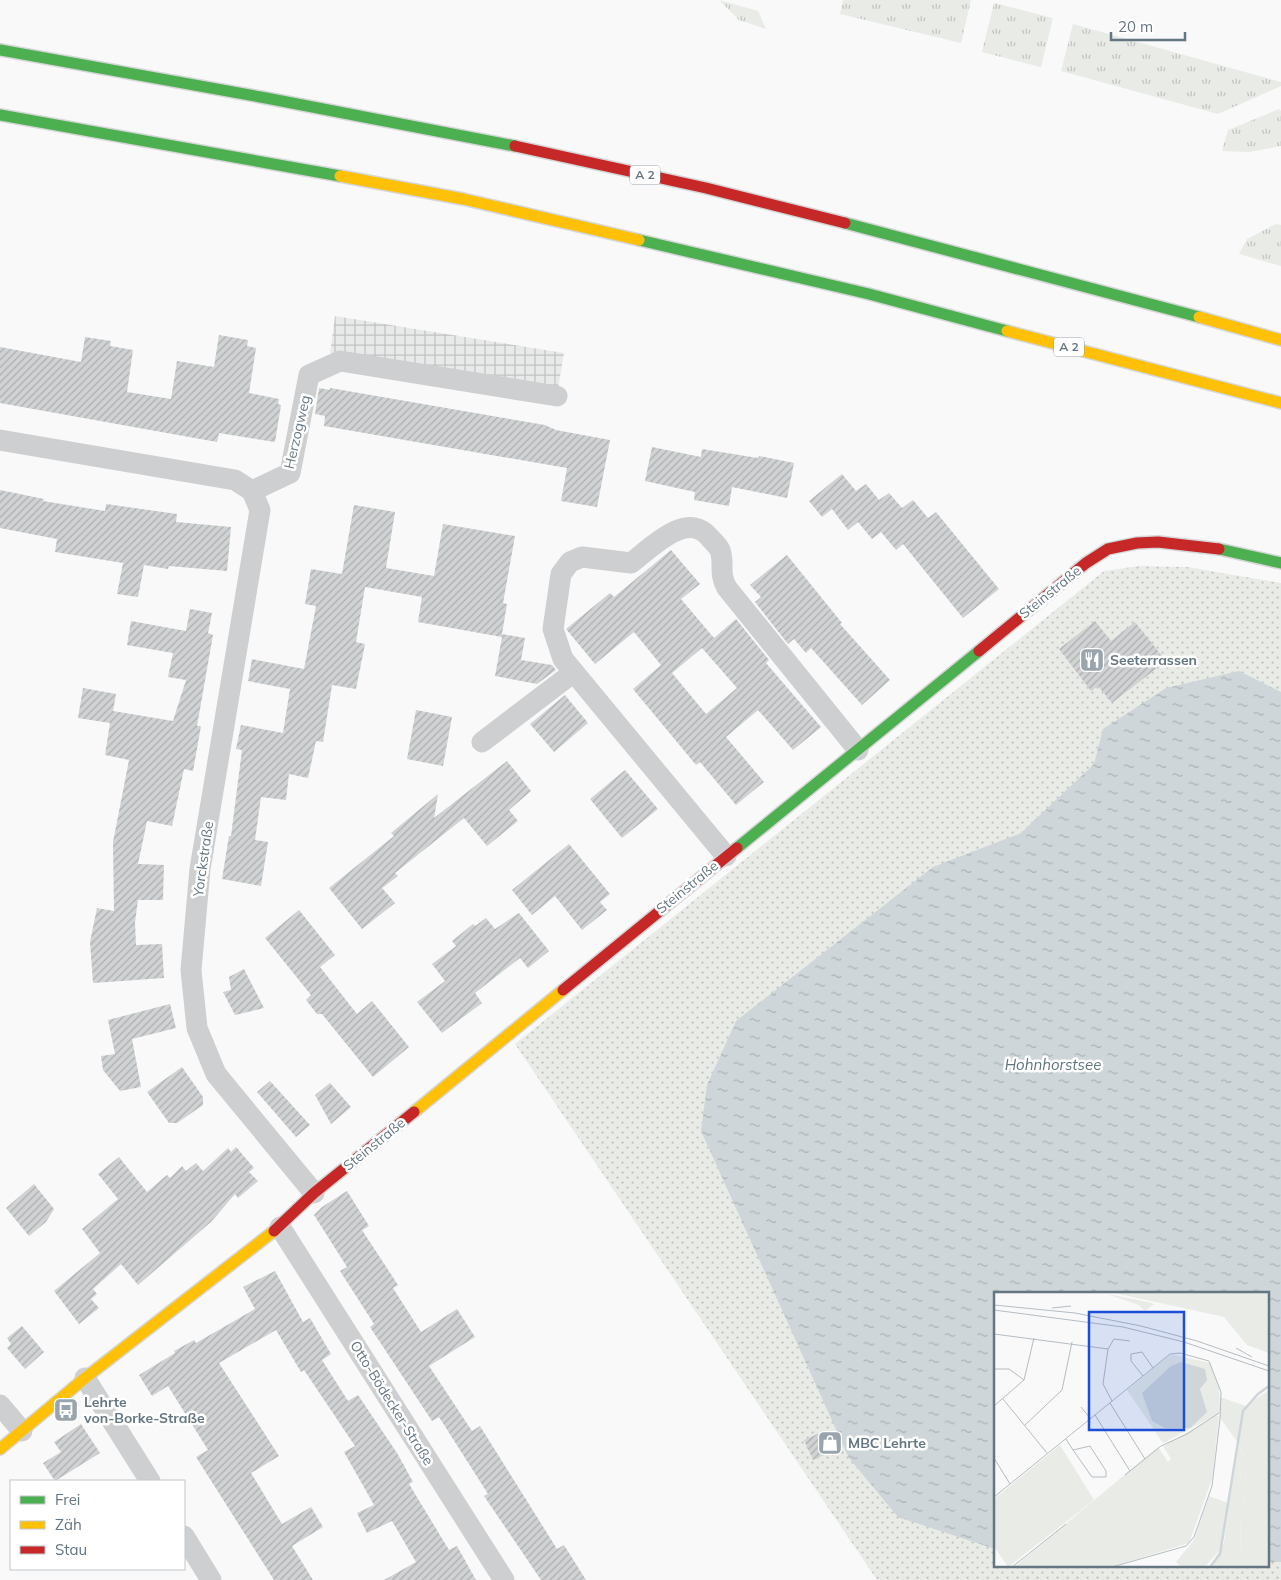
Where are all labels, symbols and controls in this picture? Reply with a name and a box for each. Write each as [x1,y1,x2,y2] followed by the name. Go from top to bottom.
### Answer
[1111,10,1185,42] scale bar
[1118,17,1153,36] text: 20 m
[630,166,660,184] road number: A 2
[1054,338,1084,357] road number: A 2
[280,393,314,471] street label: Herzogweg
[1015,562,1085,622] street label: Steinstraße
[1079,647,1105,673] restaurant icon: Seeterrassen
[1110,651,1197,669] place label: Seeterrassen
[189,820,217,899] street label: Yorckstraße
[652,857,722,917] street label: Steinstraße
[1005,1055,1101,1074] water label: Hohnhorstsee
[339,1114,409,1174] street label: Steinstraße
[994,1292,1268,1568] inset map
[346,1337,438,1469] street label: Otto-Bödecker-Straße
[83,1393,205,1427] place label: Lehrte von-Borke-Straße
[53,1397,79,1423] bus stop icon: Lehrte von-Borke-Straße
[817,1430,843,1456] shop icon: MBC Lehrte
[848,1434,926,1452] place label: MBC Lehrte
[10,1480,185,1570] legend
[55,1490,80,1509] text: Frei
[55,1515,82,1534] text: Zäh
[55,1540,87,1559] text: Stau

